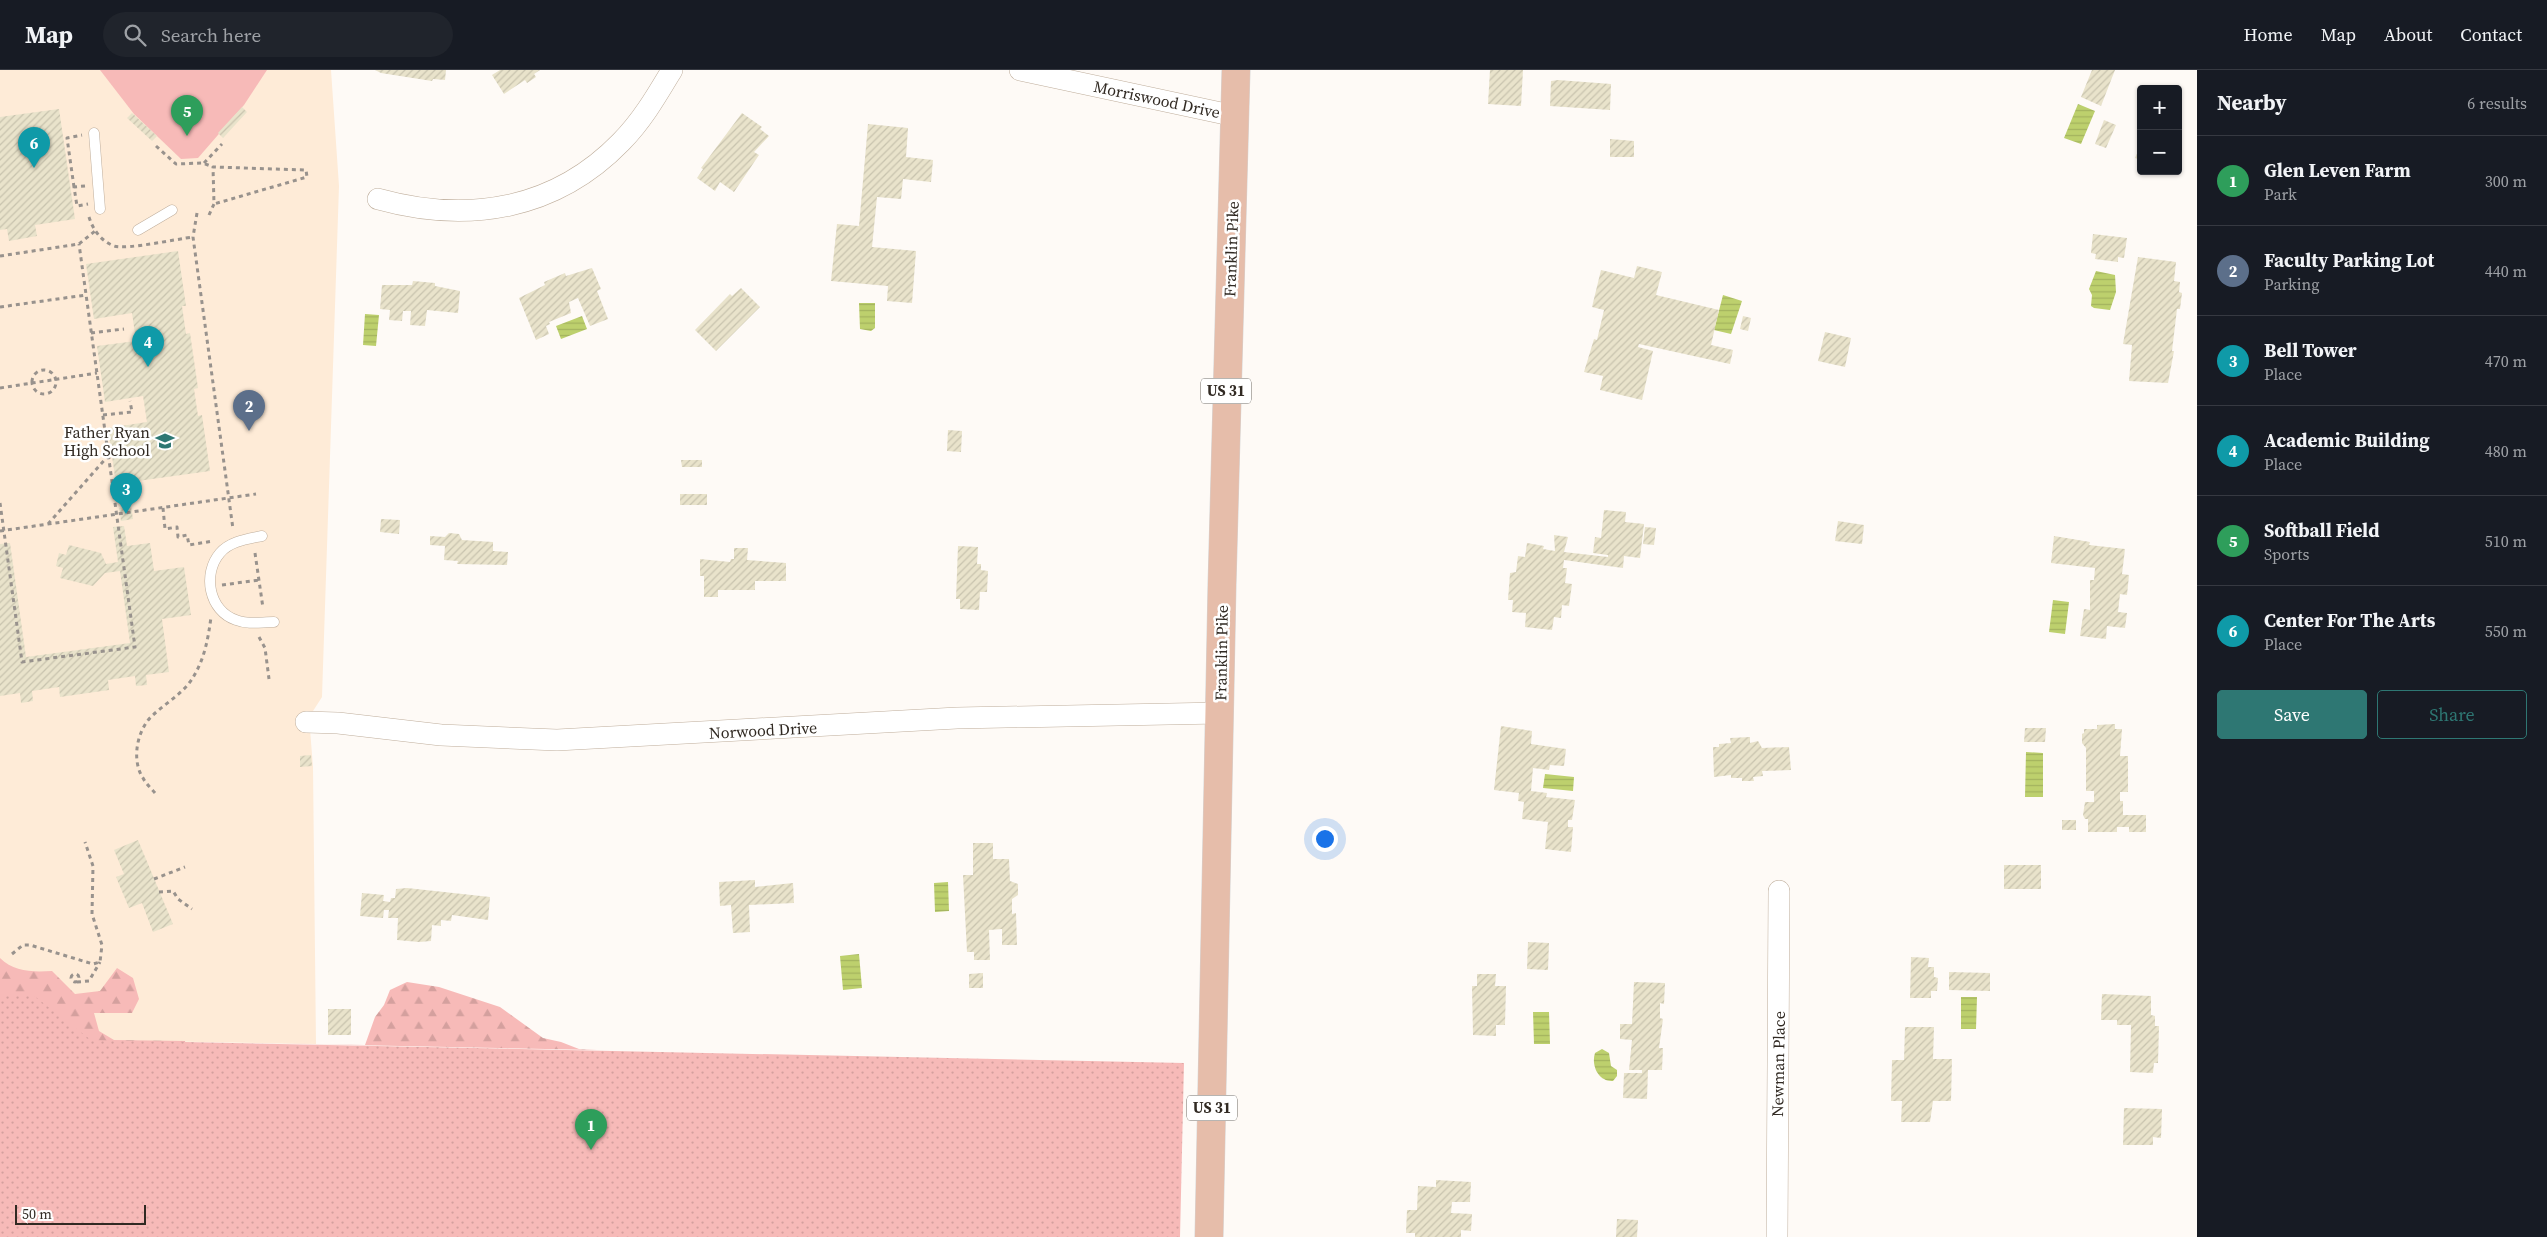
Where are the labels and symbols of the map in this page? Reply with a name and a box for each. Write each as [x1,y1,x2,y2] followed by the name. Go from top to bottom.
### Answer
[1092,75,1222,123] street label: Morriswood Drive
[171,95,203,136] pin: 5
[18,127,50,168] pin: 6
[1218,201,1244,297] street label: Franklin Pike
[132,326,164,367] pin: 4
[1201,378,1251,404] road number: US 31
[233,390,265,431] pin: 2
[64,421,150,461] place label: Father Ryan High School
[154,430,176,452] school or university icon: Father Ryan High School
[110,473,142,514] pin: 3
[1209,605,1233,701] street label: Franklin Pike
[708,716,818,744] street label: Norwood Drive
[1312,826,1338,852] your location
[1766,1011,1790,1117] street label: Newman Place
[1187,1096,1237,1120] road number: US 31
[575,1109,607,1150] pin: 1
[15,1202,146,1225] scale bar

